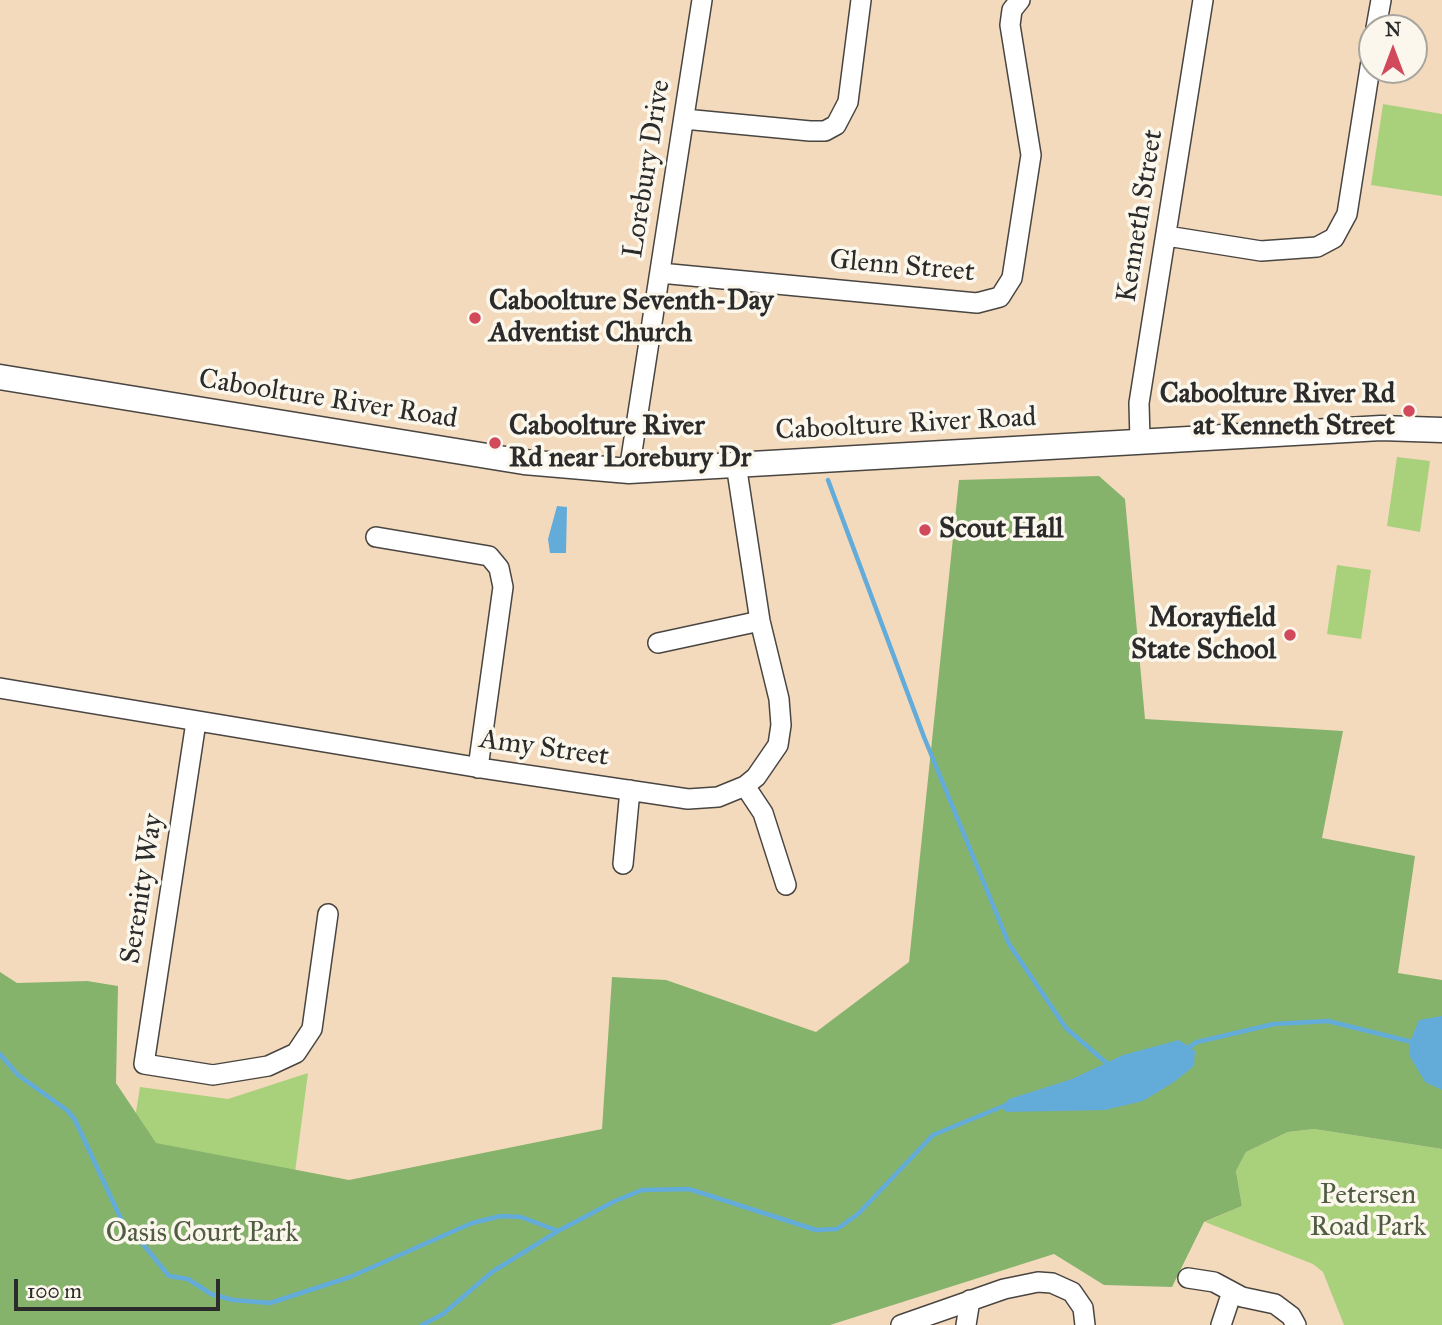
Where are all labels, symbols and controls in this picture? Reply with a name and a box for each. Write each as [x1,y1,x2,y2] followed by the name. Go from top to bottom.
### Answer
[1358,14,1428,84] north arrow
[1385,18,1401,41] text: N
[617,78,679,260] street label: Lorebury Drive
[1111,127,1171,305] street label: Kenneth Street
[828,244,976,290] street label: Glenn Street
[489,285,773,351] place label: Caboolture Seventh-Day Adventist Church
[467,310,483,326] marker: Caboolture Seventh-Day Adventist Church
[196,363,460,437] street label: Caboolture River Road
[1160,378,1395,444] place label: Caboolture River Rd at Kenneth Street
[775,401,1037,449] street label: Caboolture River Road
[1401,403,1417,419] marker: Caboolture River Rd at Kenneth Street
[509,410,751,476] place label: Caboolture River Rd near Lorebury Dr
[487,435,503,451] marker: Caboolture River Rd near Lorebury Dr
[939,513,1063,547] place label: Scout Hall
[917,522,933,538] marker: Scout Hall
[1131,602,1276,668] place label: Morayfield State School
[1282,627,1298,643] marker: Morayfield State School
[477,723,611,775] street label: Amy Street
[115,812,171,966] street label: Serenity Way
[1310,1179,1426,1245] park label: Petersen Road Park
[106,1217,298,1251] park label: Oasis Court Park
[18,1266,224,1310] scale bar
[27,1278,82,1304] text: 100 m

